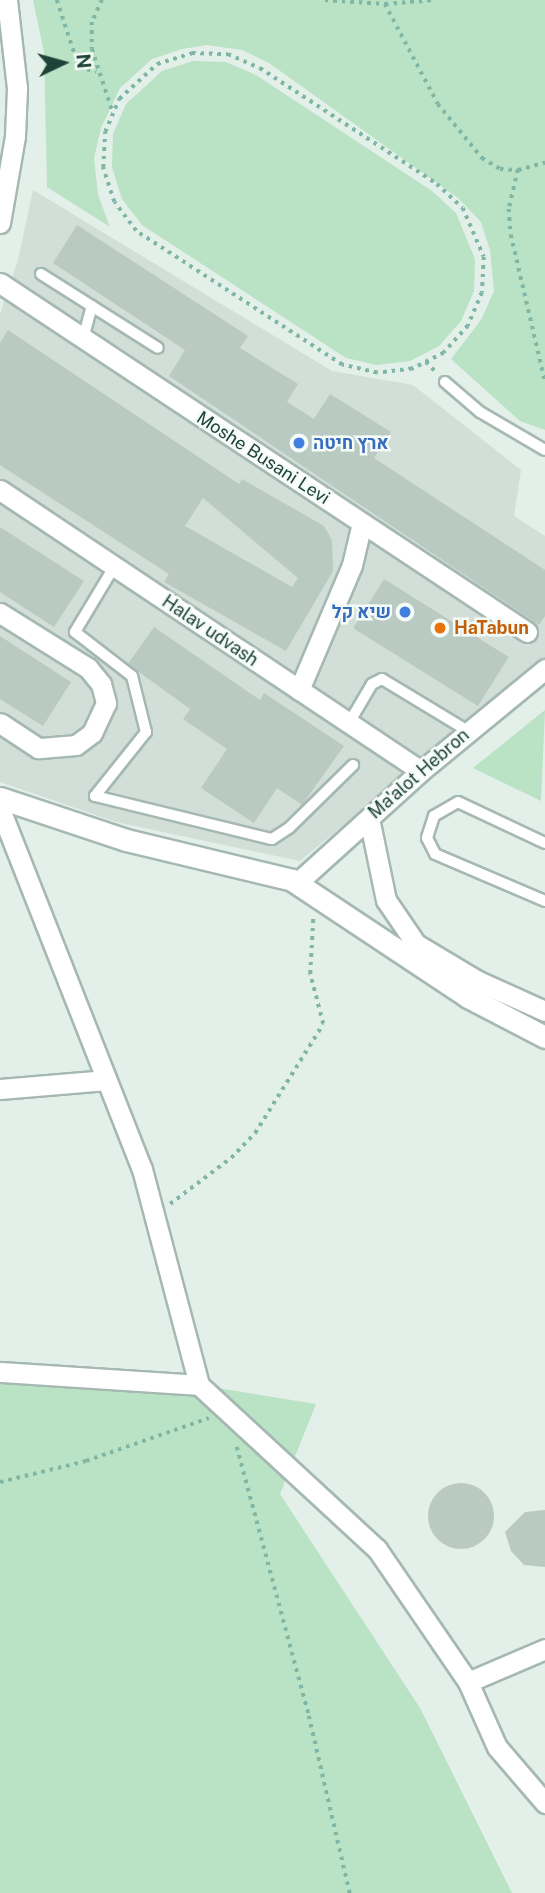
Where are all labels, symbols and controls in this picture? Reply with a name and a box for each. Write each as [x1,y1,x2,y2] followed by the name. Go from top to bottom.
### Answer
[28,28,98,98] north arrow
[72,53,96,70] text: N
[192,407,334,509] street label: Moshe Busani Levi
[313,432,388,454] place label: ארץ חיטה
[291,435,307,451] marker: ארץ חיטה
[158,591,262,671] street label: Halav udvash
[332,601,391,623] place label: שיא קל
[397,604,413,620] marker: שיא קל
[454,617,529,639] place label: HaTabun
[432,620,448,636] marker: HaTabun
[364,724,474,824] street label: Ma'alot Hebron

